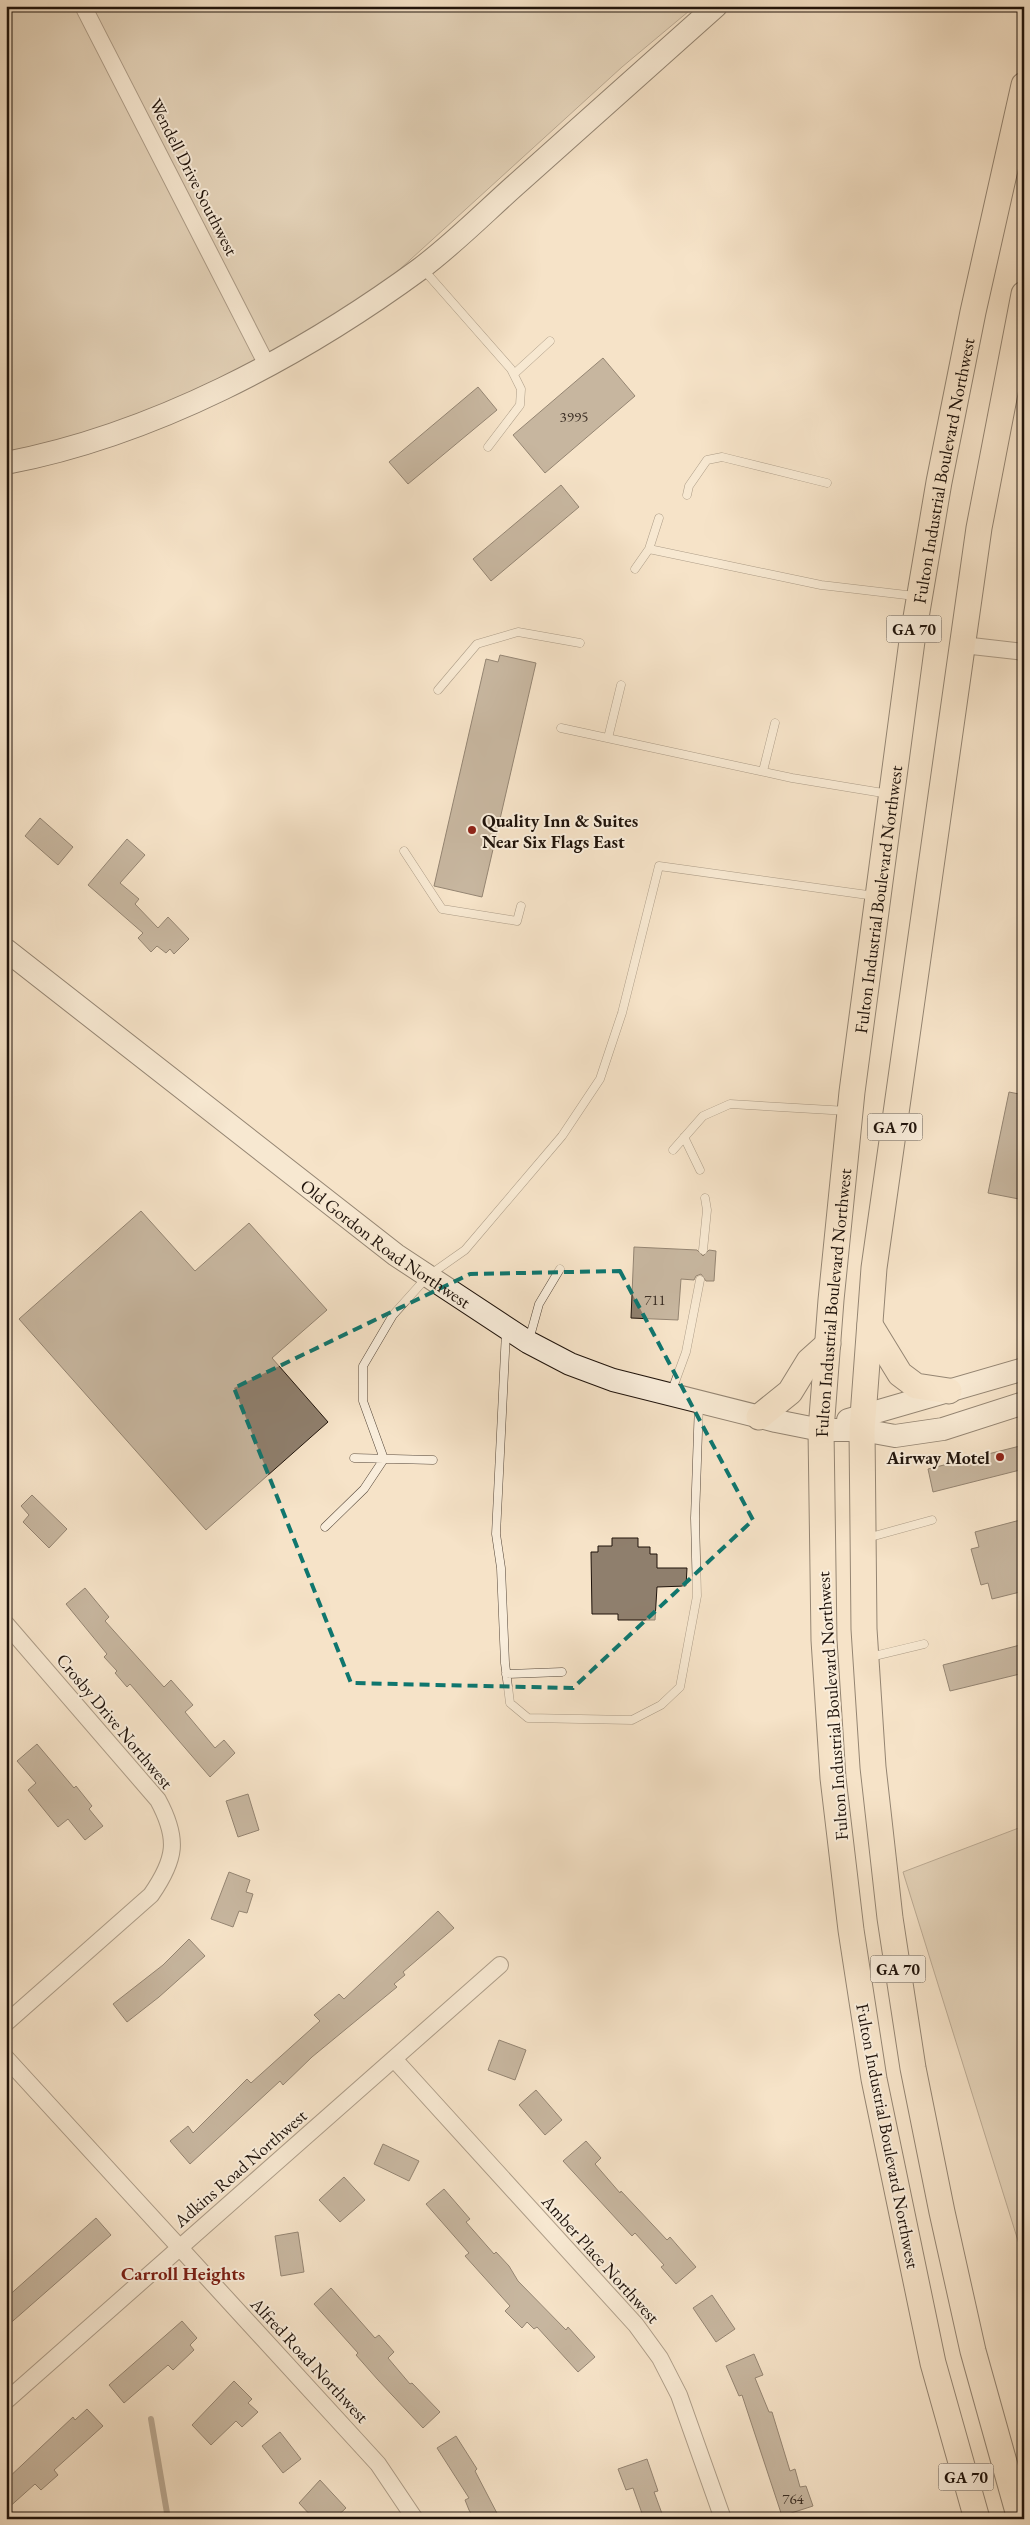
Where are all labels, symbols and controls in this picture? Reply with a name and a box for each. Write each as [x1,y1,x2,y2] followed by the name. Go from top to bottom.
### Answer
[144,95,244,260] street label: Wendell Drive Southwest
[907,335,979,605] street label: Fulton Industrial Boulevard Northwest
[560,407,588,426] house number: 3995
[886,616,942,642] road number: GA 70
[848,764,907,1035] street label: Fulton Industrial Boulevard Northwest
[482,809,638,853] place label: Quality Inn & Suites Near Six Flags East
[466,824,478,836] marker: Quality Inn & Suites Near Six Flags East
[868,1114,922,1140] road number: GA 70
[809,1167,856,1437] street label: Fulton Industrial Boulevard Northwest
[296,1173,476,1313] street label: Old Gordon Road Northwest
[644,1290,666,1309] house number: 711
[885,1446,990,1469] place label: Airway Motel
[994,1451,1006,1463] marker: Airway Motel
[811,1570,853,1841] street label: Fulton Industrial Boulevard Northwest
[52,1649,179,1794] street label: Crosby Drive Northwest
[870,1956,926,1982] road number: GA 70
[851,2001,925,2271] street label: Fulton Industrial Boulevard Northwest
[168,2104,311,2233] street label: Adkins Road Northwest
[536,2189,665,2328] street label: Amber Place Northwest
[121,2261,245,2286] district label: Carroll Heights
[245,2292,374,2428] street label: Alfred Road Northwest
[938,2464,994,2490] road number: GA 70
[782,2489,805,2508] house number: 764

